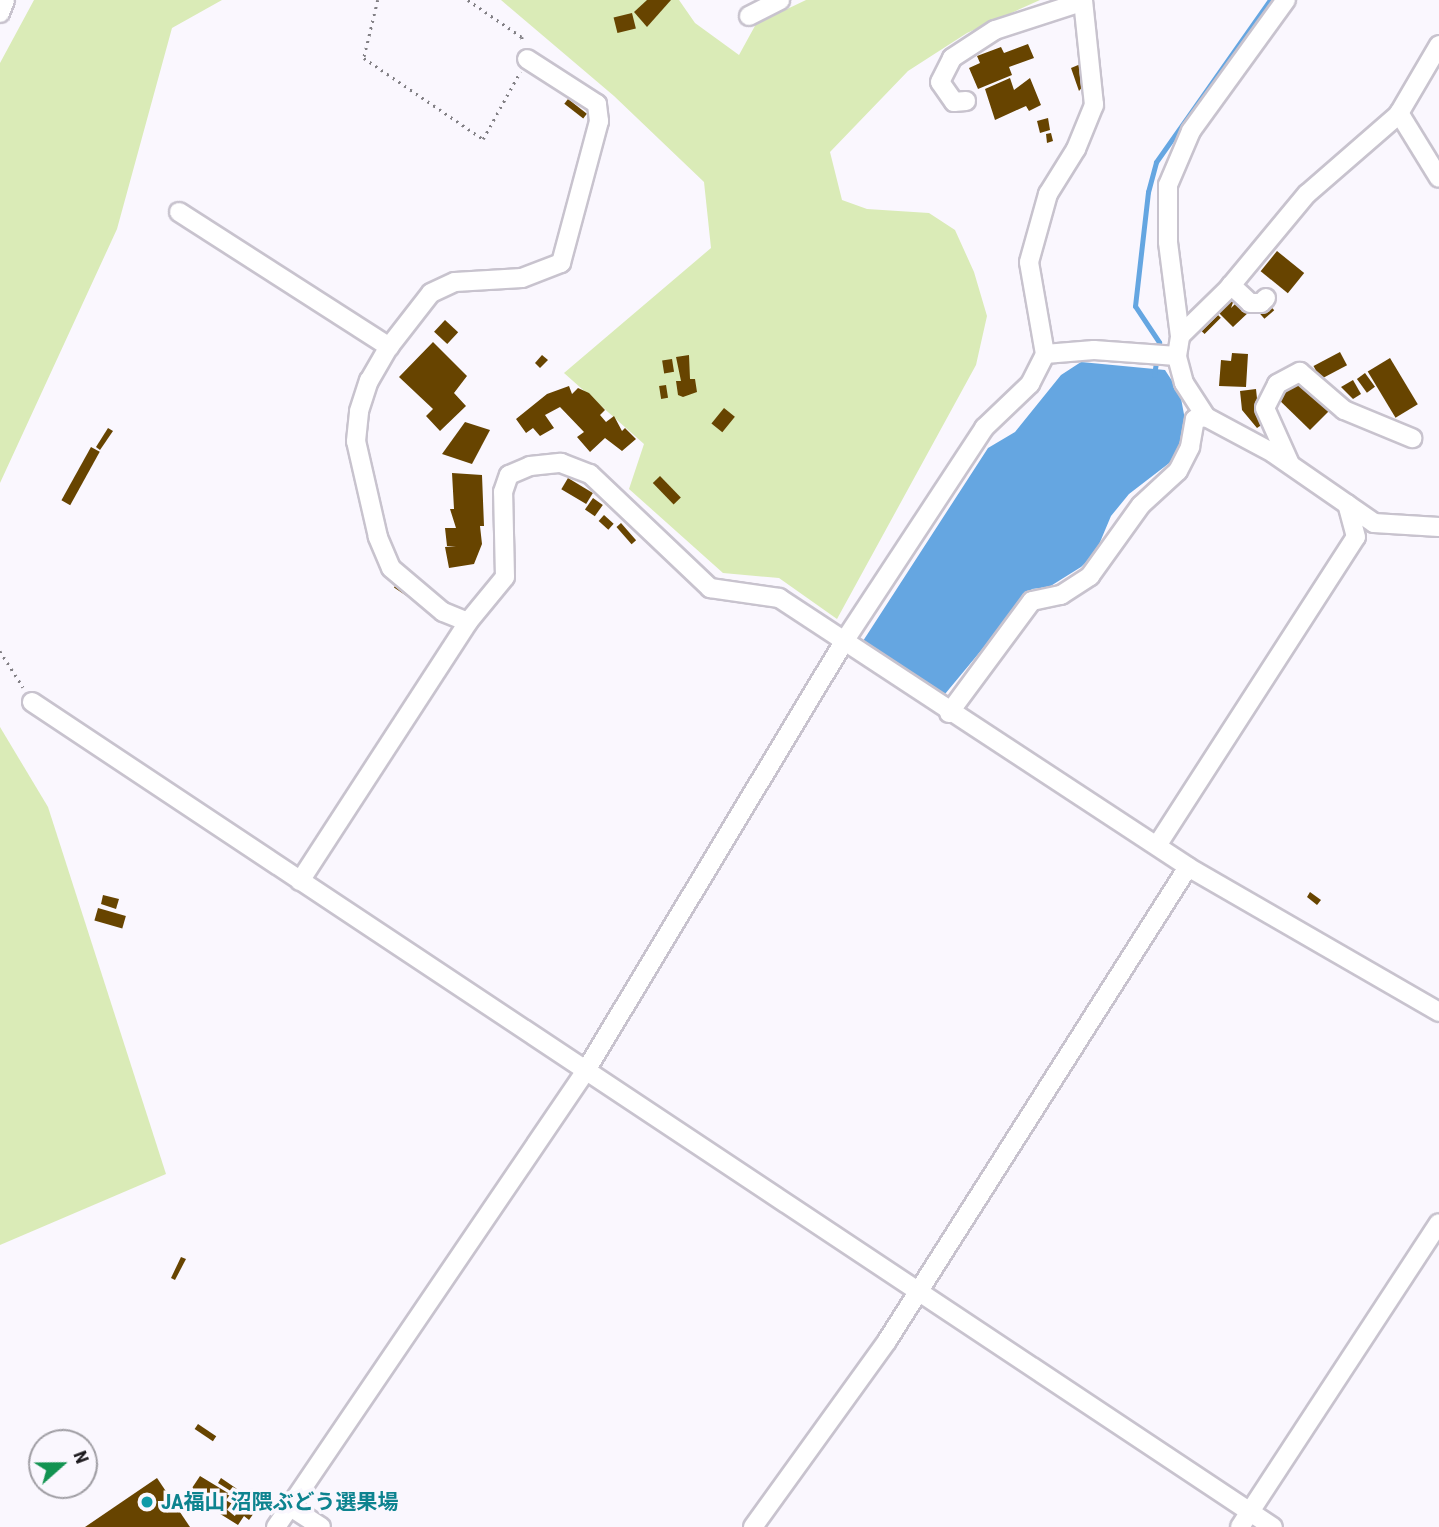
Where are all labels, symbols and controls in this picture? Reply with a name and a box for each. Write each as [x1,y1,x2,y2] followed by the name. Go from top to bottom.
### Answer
[28,1429,98,1499] north arrow
[68,1447,94,1467] text: N
[161,1489,398,1515] place label: JA福山 沼隈ぶどう選果場
[139,1494,155,1510] marker: JA福山 沼隈ぶどう選果場

